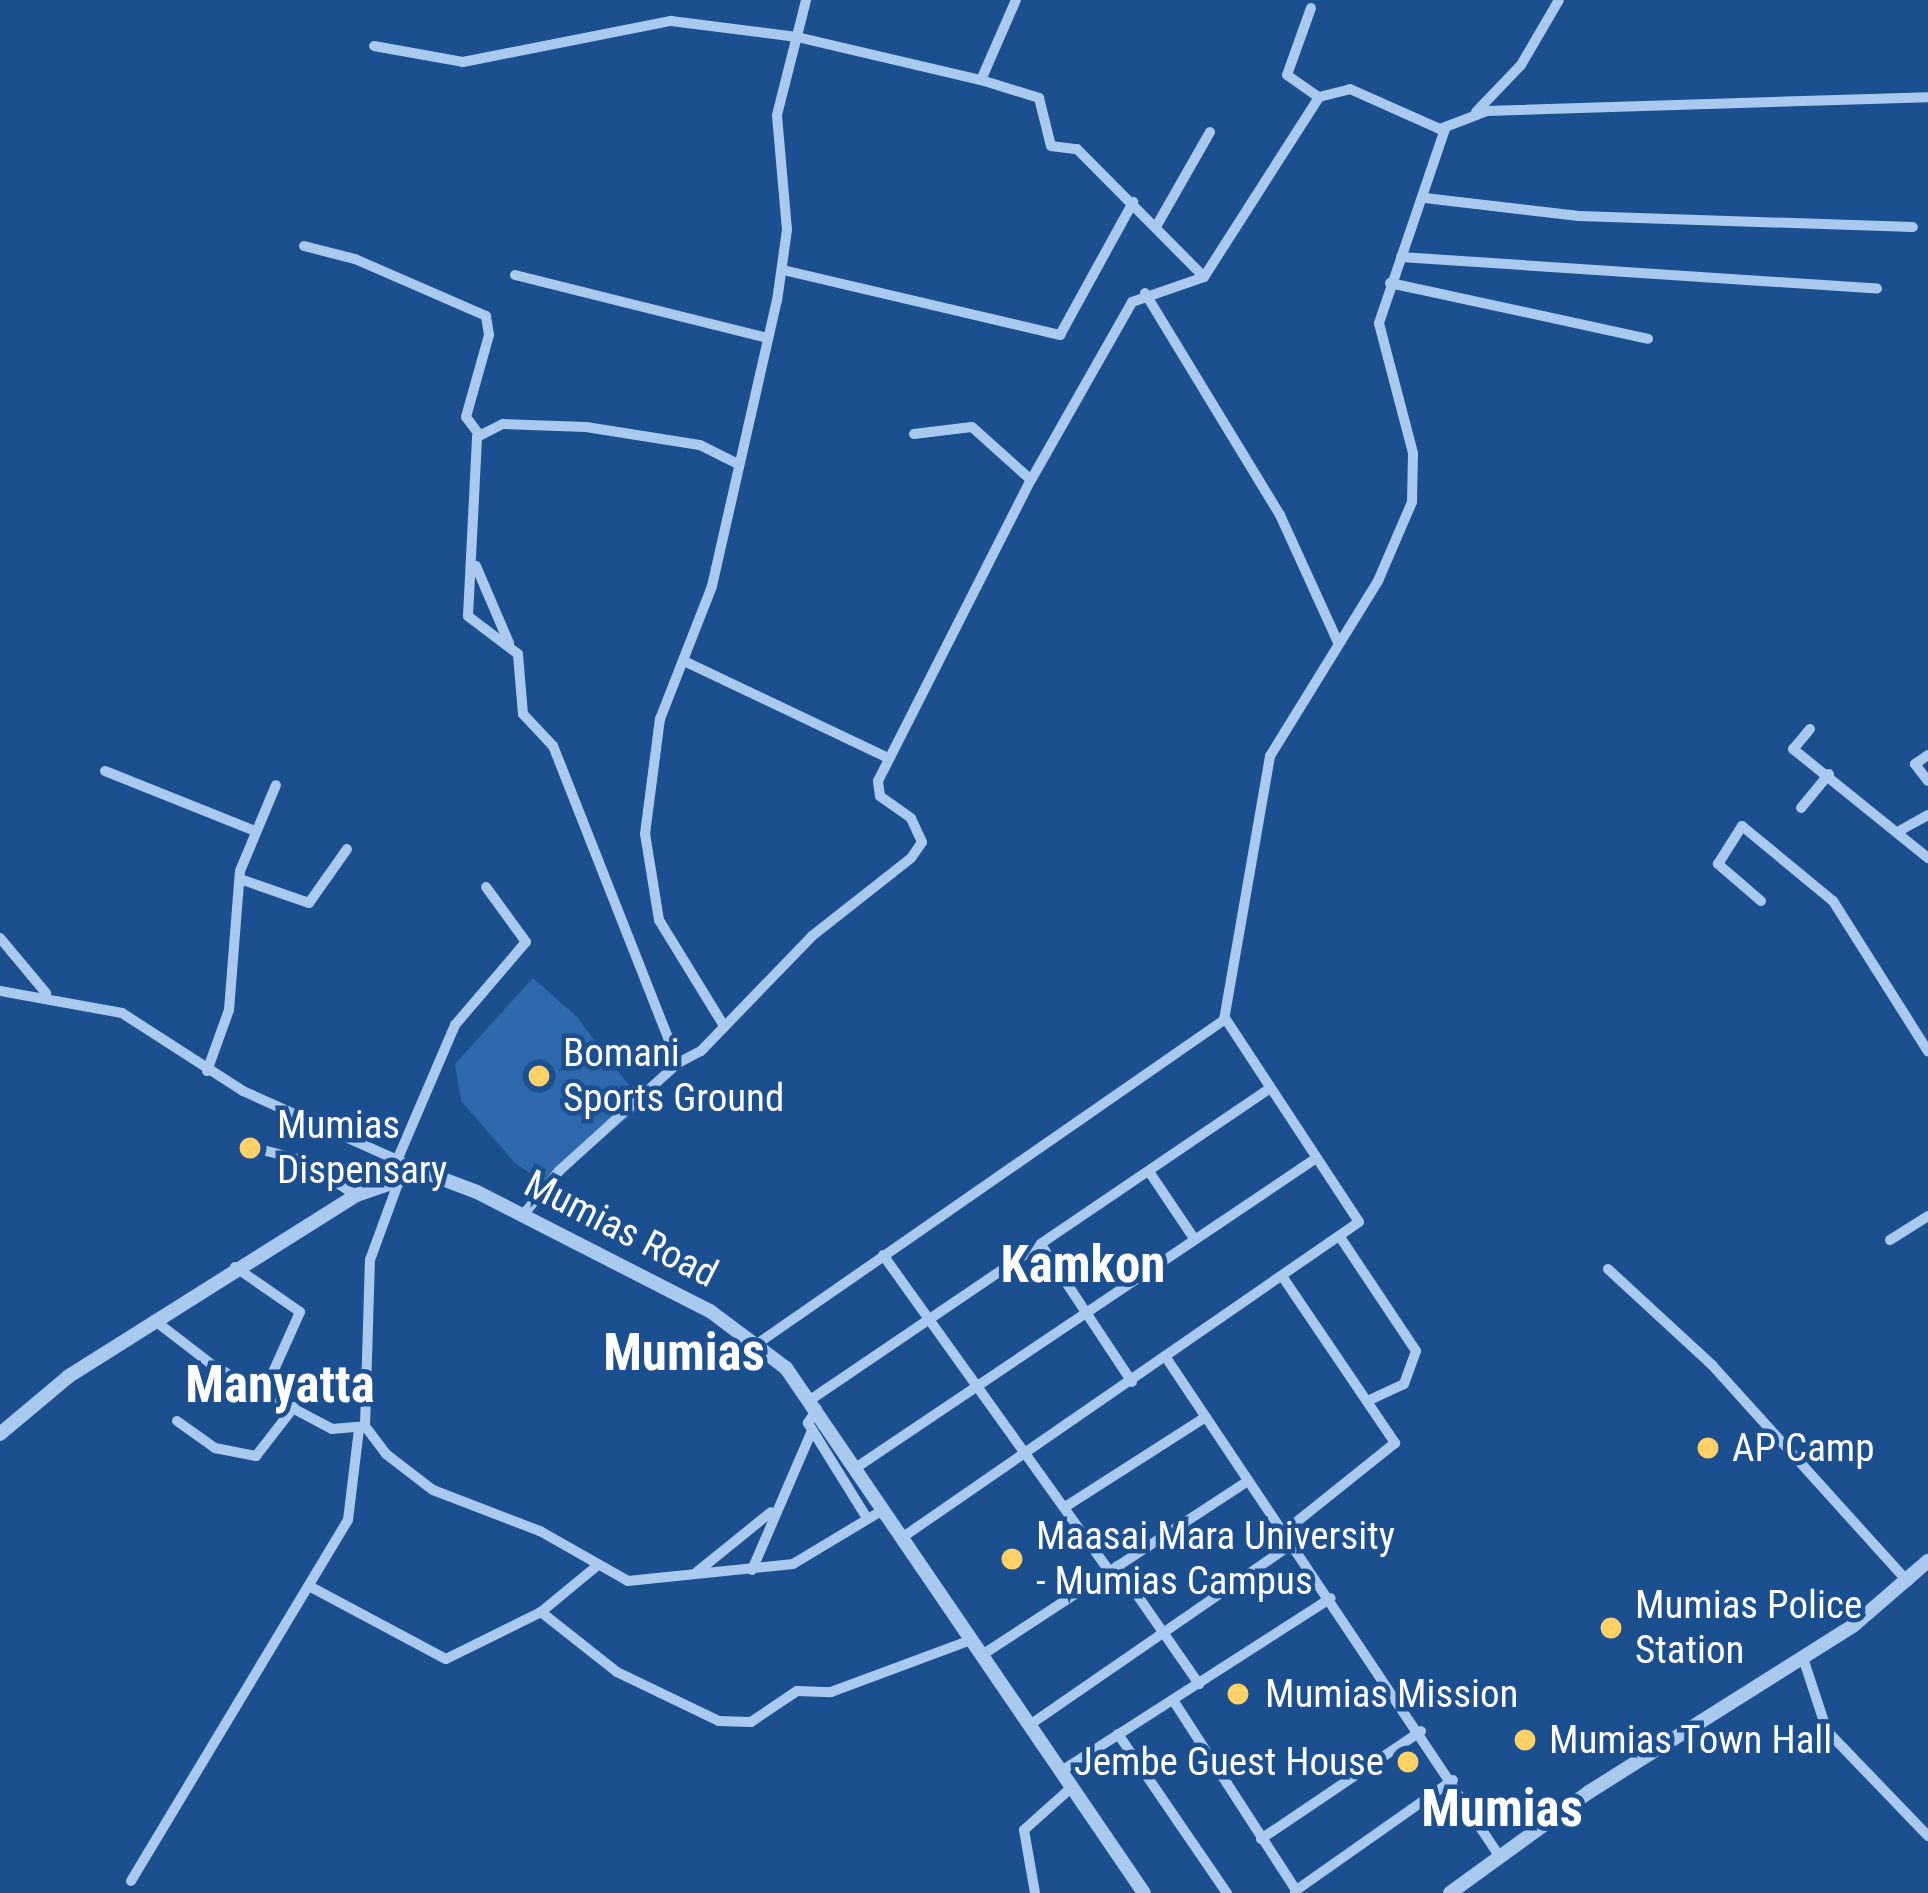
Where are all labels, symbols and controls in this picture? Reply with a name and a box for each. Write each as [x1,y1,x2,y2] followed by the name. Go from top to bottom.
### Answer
[563,1031,784,1122] place label: Bomani Sports Ground
[526,1063,552,1089] marker: Bomani Sports Ground
[277,1103,447,1194] place label: Mumias Dispensary
[234,1132,266,1164] marker: Mumias Dispensary
[517,1160,725,1298] street label: Mumias Road
[1001,1234,1165,1296] district label: Kamkon
[603,1322,765,1384] district label: Mumias
[185,1354,375,1416] district label: Manyatta
[1732,1425,1874,1471] place label: AP Camp
[1695,1435,1721,1461] marker: AP Camp
[1036,1514,1395,1605] place label: Maasai Mara University - Mumias Campus
[999,1546,1025,1572] marker: Maasai Mara University - Mumias Campus
[1635,1583,1862,1674] place label: Mumias Police Station
[1598,1615,1624,1641] marker: Mumias Police Station
[1265,1671,1518,1717] place label: Mumias Mission
[1222,1678,1254,1710] marker: Mumias Mission
[1549,1717,1833,1763] place label: Mumias Town Hall
[1512,1727,1538,1753] marker: Mumias Town Hall
[1074,1739,1384,1785] place label: Jembe Guest House
[1395,1749,1421,1775] marker: Jembe Guest House
[1421,1778,1583,1840] district label: Mumias

